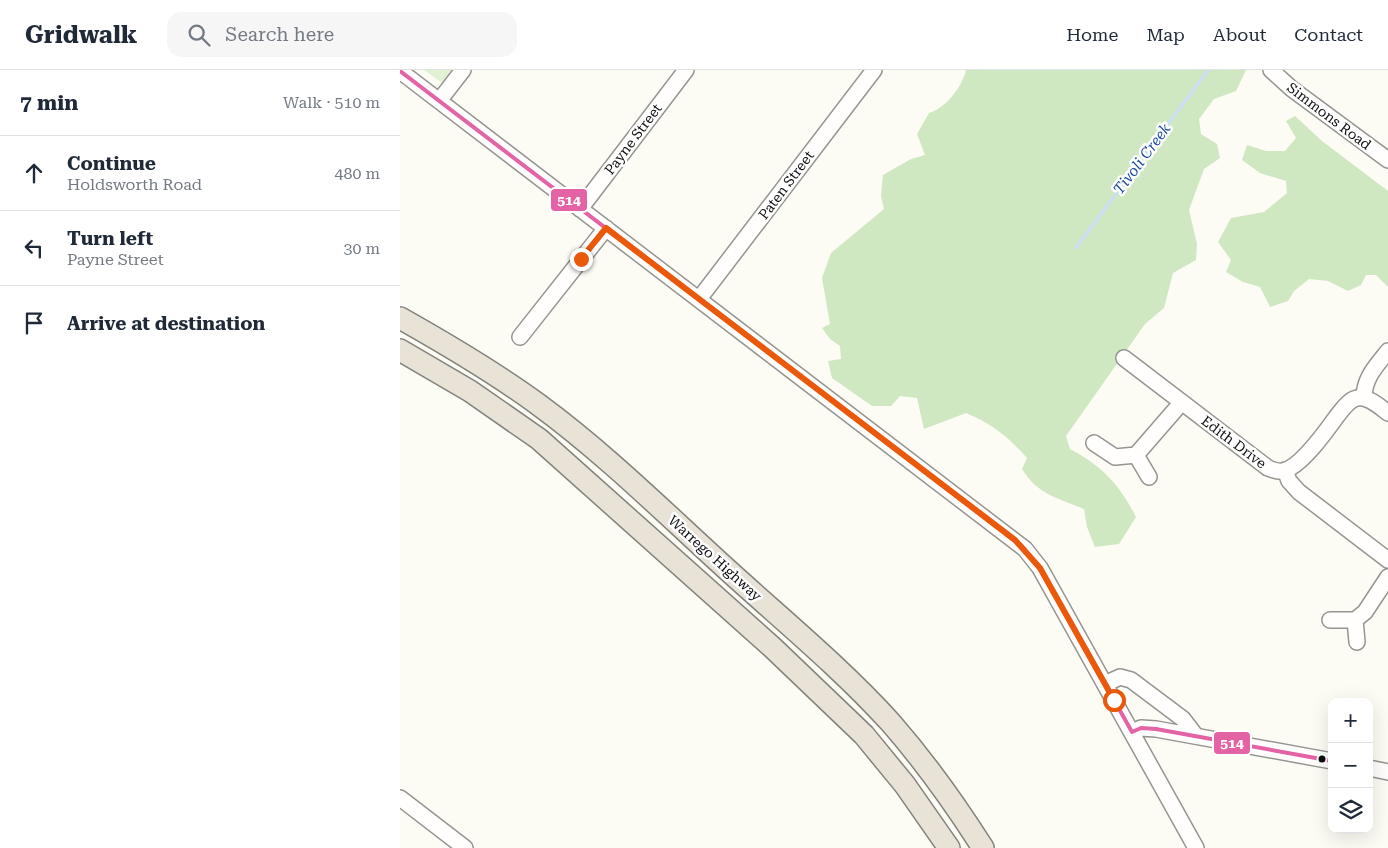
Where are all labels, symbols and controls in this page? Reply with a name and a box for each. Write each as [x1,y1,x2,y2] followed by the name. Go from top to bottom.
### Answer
[167,12,517,57] search box
[25,21,137,49] text: Gridwalk
[185,21,213,49] icon: search
[225,23,334,46] text: Search here
[1066,24,1118,45] text: Home
[1146,24,1185,45] text: Map
[1213,24,1266,45] text: About
[1294,24,1363,45] text: Contact
[1284,79,1374,153] street label: Simmons Road
[20,91,78,115] text: 7 min
[283,93,380,112] text: Walk · 510 m
[601,100,665,178] street label: Payne Street
[1110,119,1175,198] water label: Tivoli Creek
[755,148,817,222] street label: Paten Street
[67,152,156,175] text: Continue
[20,159,48,187] icon: ahead
[334,164,380,183] text: 480 m
[67,175,202,194] text: Holdsworth Road
[550,188,588,212] line badge: 514
[557,192,581,208] text: 514
[67,227,153,250] text: Turn left
[20,234,48,262] icon: left
[343,239,380,258] text: 30 m
[570,248,593,271] route end
[67,250,164,269] text: Payne Street
[20,309,48,337] icon: arrive
[67,312,265,335] text: Arrive at destination
[1198,412,1270,472] street label: Edith Drive
[665,512,765,605] street label: Warrego Highway
[1103,689,1126,712] route start
[1328,698,1373,833] map controls
[1328,698,1373,743] button: +
[1213,731,1251,755] line badge: 514
[1220,735,1244,751] text: 514
[1328,743,1373,788] button: −
[1317,754,1327,764] unlabelled marker
[1328,788,1373,833] button: layers

